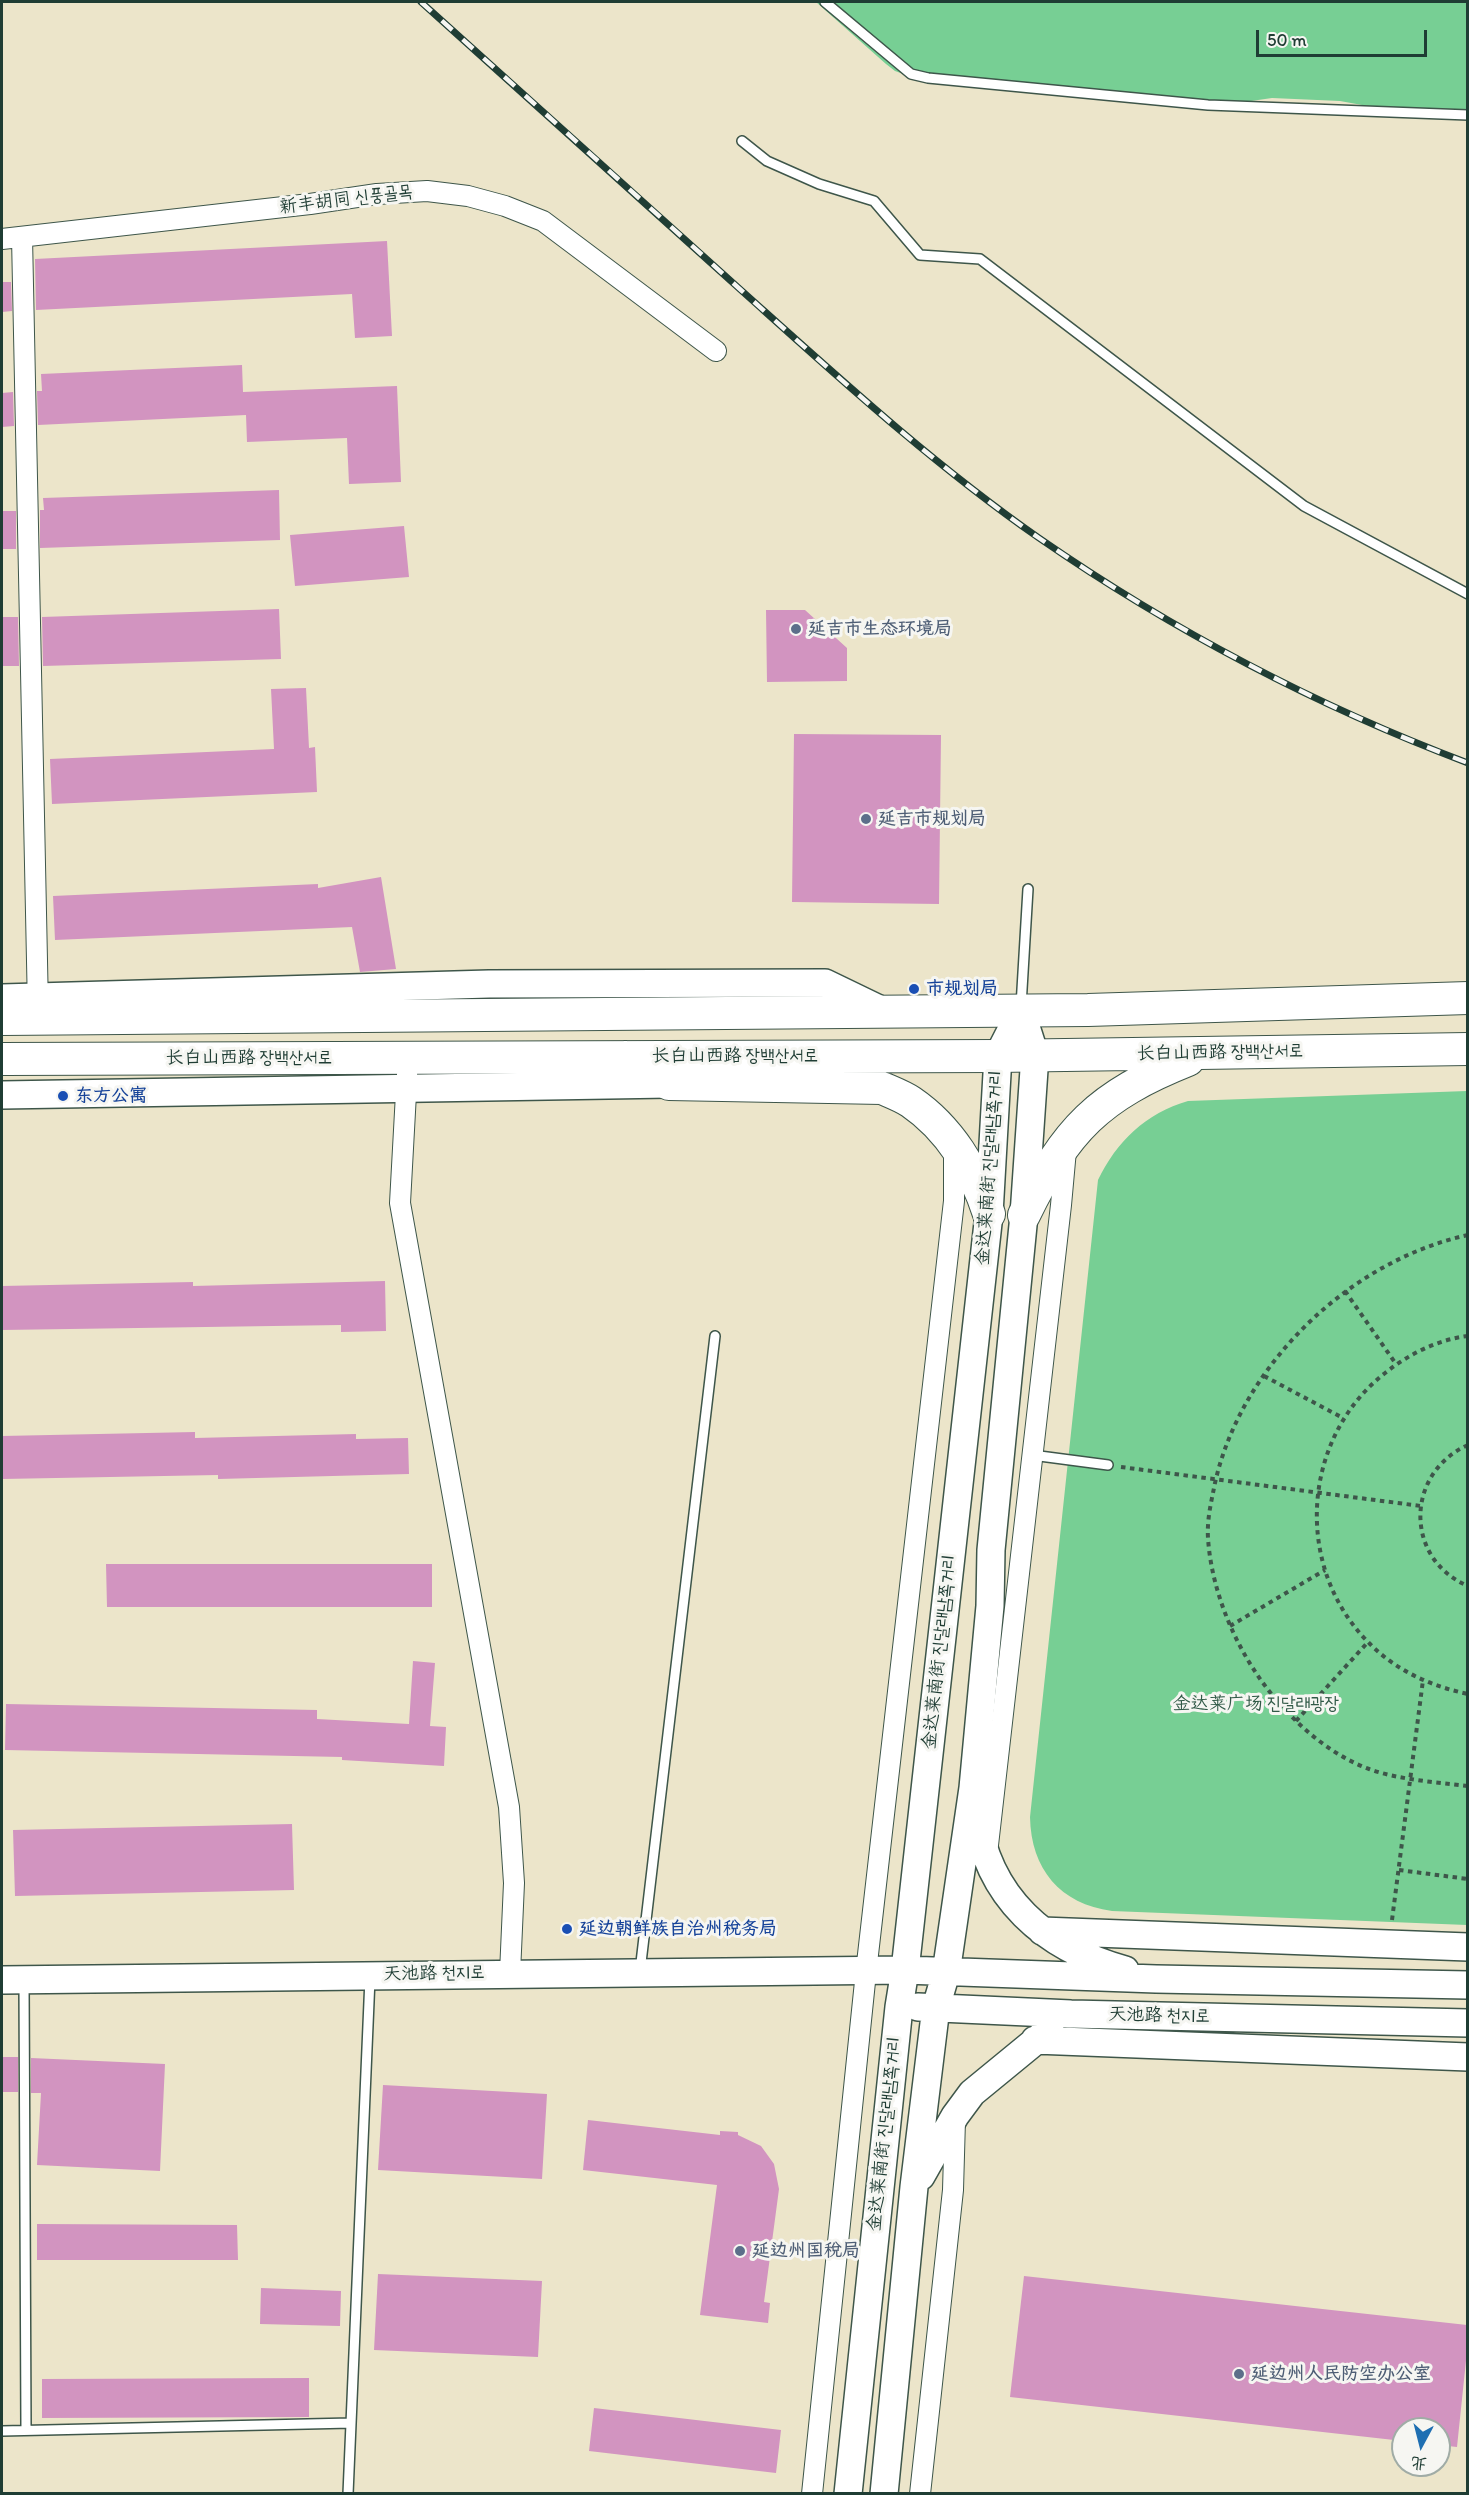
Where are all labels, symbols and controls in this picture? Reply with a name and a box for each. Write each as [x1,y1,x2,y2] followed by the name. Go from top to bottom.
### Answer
[1259,18,1430,56] scale bar
[1267,29,1307,51] text: 50 m
[278,181,414,219] street label: 新丰胡同 신풍골목
[808,618,952,640] place label: 延吉市生态环境局
[789,622,803,636] marker: 延吉市生态环境局
[878,808,986,830] place label: 延吉市规划局
[859,812,873,826] marker: 延吉市规划局
[926,978,998,1000] place label: 市规划局
[907,982,921,996] marker: 市规划局
[1137,1041,1303,1065] street label: 长白山西路 장백산서로
[652,1045,818,1067] street label: 长白山西路 장백산서로
[166,1047,332,1069] street label: 长白山西路 장백산서로
[972,1070,1008,1266] street label: 金达莱南街 진달래남쪽거리
[75,1085,147,1107] place label: 东方公寓
[56,1089,70,1103] marker: 东方公寓
[919,1554,961,1750] street label: 金达莱南街 진달래남쪽거리
[1173,1693,1339,1715] park label: 金达莱广场 진달래광장
[579,1918,777,1940] place label: 延边朝鲜族自治州税务局
[560,1922,574,1936] marker: 延边朝鲜族自治州税务局
[383,1962,485,1986] street label: 天池路 천지로
[1108,2004,1210,2028] street label: 天池路 천지로
[864,2036,906,2232] street label: 金达莱南街 진달래남쪽거리
[752,2240,860,2262] place label: 延边州国税局
[733,2244,747,2258] marker: 延边州国税局
[1251,2363,1431,2385] place label: 延边州人民防空办公室
[1232,2367,1246,2381] marker: 延边州人民防空办公室
[1391,2417,1451,2477] north arrow
[1410,2453,1428,2474] text: 北

